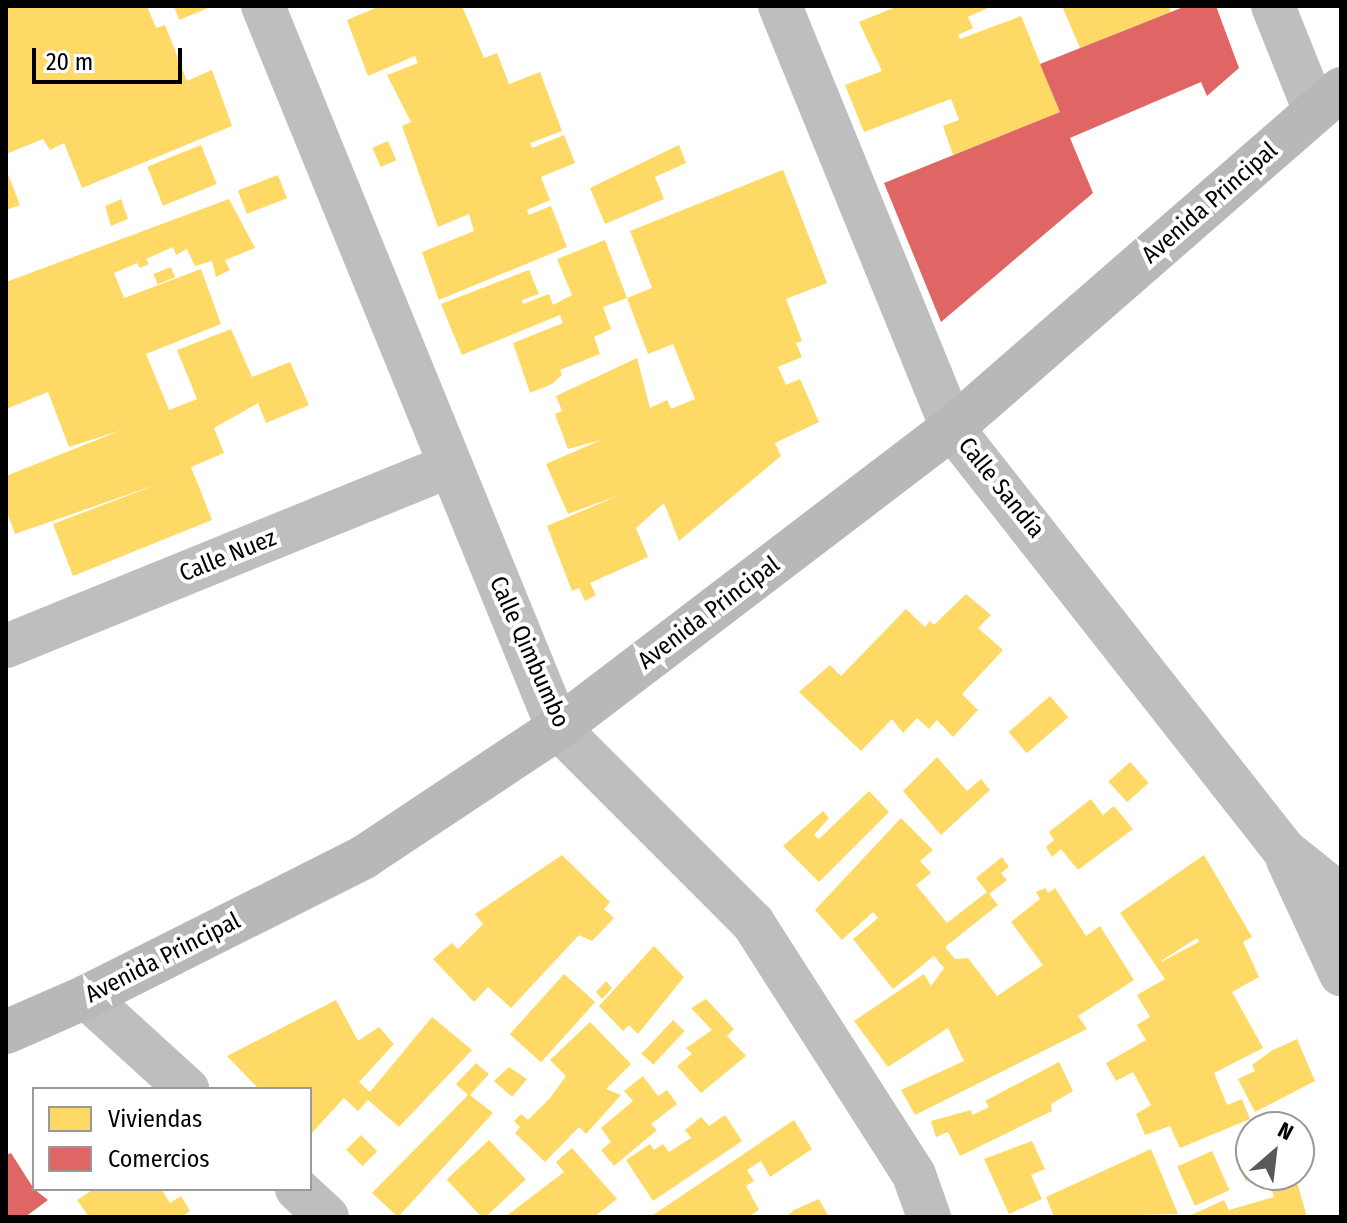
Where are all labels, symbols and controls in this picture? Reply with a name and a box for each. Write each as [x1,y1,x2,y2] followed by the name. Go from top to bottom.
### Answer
[36,32,186,82] scale bar
[46,48,93,76] text: 20 m
[1136,136,1284,270] street label: Avenida Principal
[952,432,1050,544] street label: Calle Sandía
[175,524,281,588] street label: Calle Nuez
[632,550,786,676] street label: Avenida Principal
[483,572,575,732] street label: Calle Qimbumbo
[81,907,245,1009] street label: Avenida Principal
[32,1087,312,1191] legend
[108,1105,202,1133] text: Viviendas
[1235,1111,1315,1191] north arrow
[1273,1116,1298,1146] text: N
[108,1145,210,1173] text: Comercios

